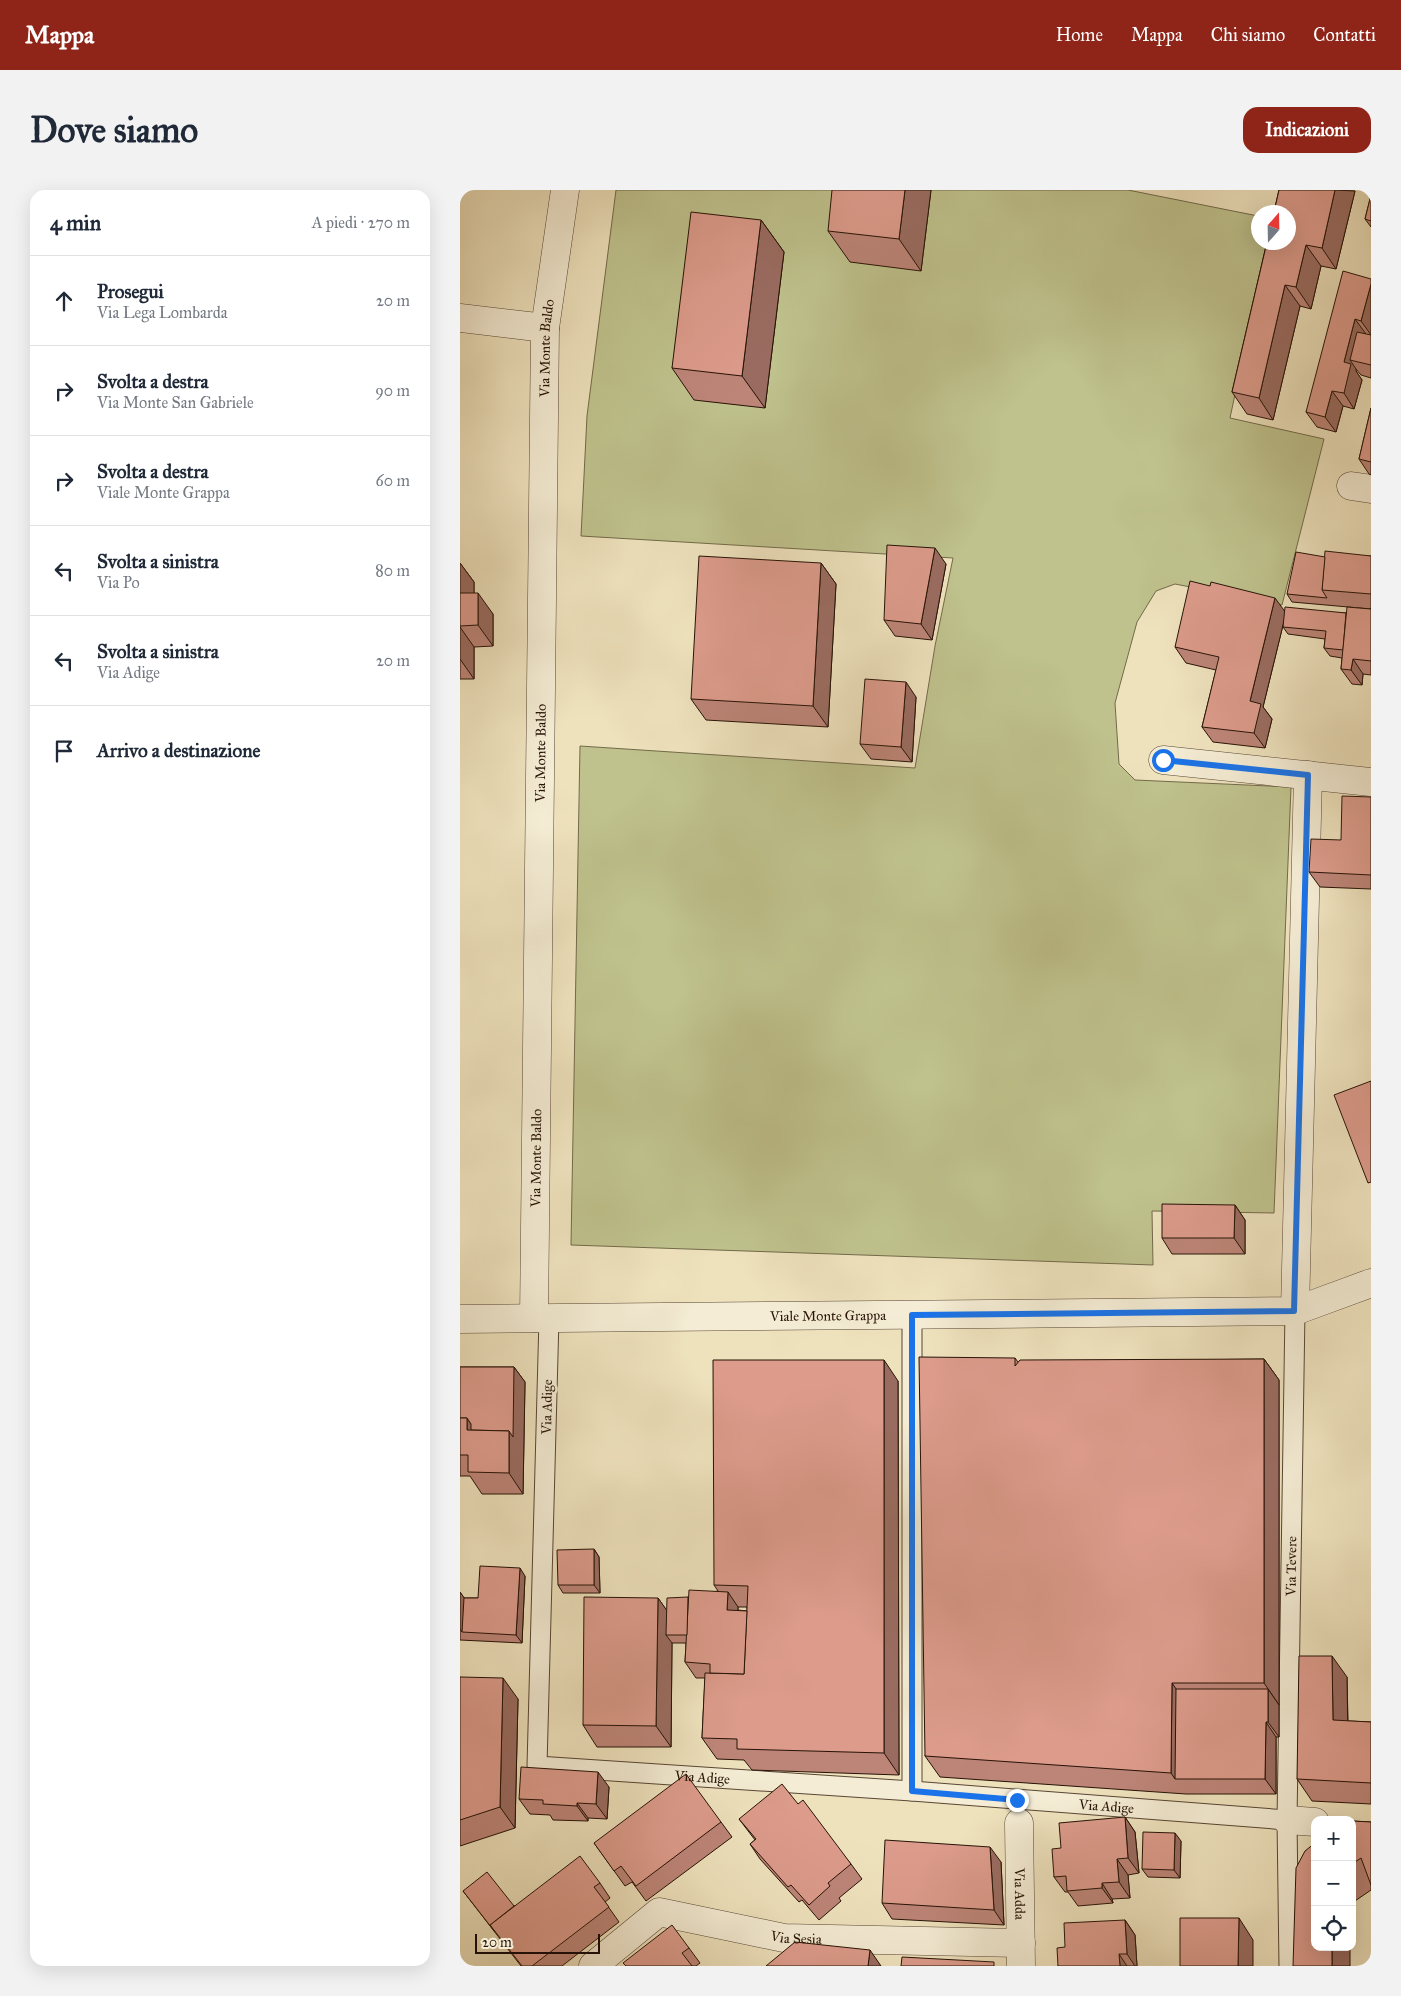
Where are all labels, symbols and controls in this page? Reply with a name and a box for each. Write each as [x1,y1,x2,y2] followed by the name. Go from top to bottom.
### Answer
[25,20,94,50] text: Mappa
[1056,24,1103,46] text: Home
[1131,24,1183,46] text: Mappa
[1211,24,1285,46] text: Chi siamo
[1313,24,1376,46] text: Contatti
[1243,107,1371,153] button: Indicazioni
[30,109,198,152] text: Dove siamo
[1251,205,1296,250] north arrow
[50,210,101,236] text: 4 min
[312,213,410,232] text: A piedi · 270 m
[97,280,164,303] text: Prosegui
[50,287,78,315] icon: ahead
[376,291,410,310] text: 20 m
[536,298,558,398] street label: Via Monte Baldo
[97,303,227,322] text: Via Lega Lombarda
[97,370,209,393] text: Svolta a destra
[50,377,78,405] icon: right
[375,381,410,400] text: 90 m
[97,393,254,412] text: Via Monte San Gabriele
[97,460,209,483] text: Svolta a destra
[50,467,78,495] icon: right
[376,471,410,490] text: 60 m
[97,483,230,502] text: Viale Monte Grappa
[97,550,219,573] text: Svolta a sinistra
[50,557,78,585] icon: left
[375,561,410,580] text: 80 m
[97,573,140,592] text: Via Po
[97,640,219,663] text: Svolta a sinistra
[50,647,78,675] icon: left
[376,651,410,670] text: 20 m
[97,663,160,682] text: Via Adige
[531,704,549,803] street label: Via Monte Baldo
[50,737,78,765] icon: arrive
[97,739,260,762] text: Arrivo a destinazione
[1152,749,1175,772] route start
[527,1109,545,1208] street label: Via Monte Baldo
[769,1306,886,1325] street label: Viale Monte Grappa
[538,1379,556,1436] street label: Via Adige
[1282,1536,1300,1597] street label: Via Tevere
[673,1767,731,1787] street label: Via Adige
[1006,1789,1029,1812] route end
[1077,1795,1135,1817] street label: Via Adige
[1311,1816,1356,1951] map controls
[1311,1816,1356,1861] button: +
[1311,1861,1356,1906] button: −
[1011,1867,1029,1920] street label: Via Adda
[1311,1906,1356,1951] button: locate
[768,1927,822,1947] street label: Via Sesia
[475,1931,600,1954] scale bar
[482,1934,512,1951] text: 20 m

